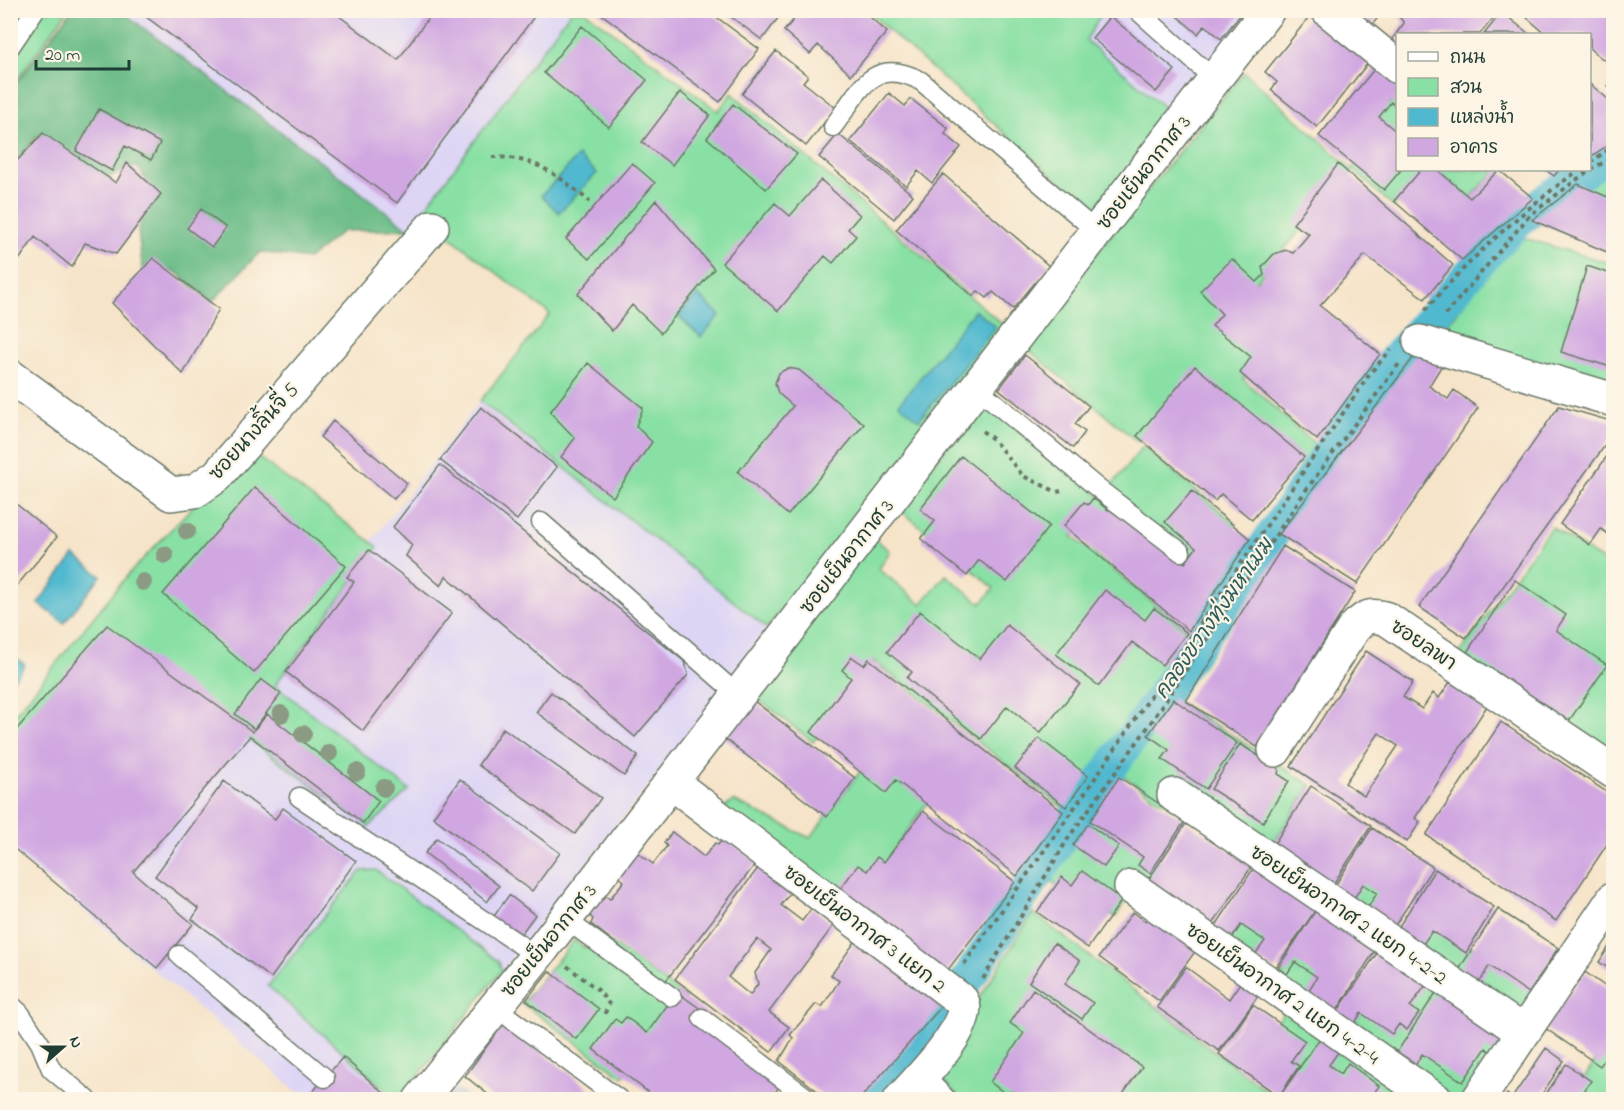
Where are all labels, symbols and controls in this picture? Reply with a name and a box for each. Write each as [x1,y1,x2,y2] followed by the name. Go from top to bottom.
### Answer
[36,33,129,71] scale bar
[1396,33,1591,171] legend
[45,43,80,69] text: 20 m
[1450,46,1485,72] text: ถนน
[1450,76,1482,102] text: สวน
[1450,100,1514,132] text: แหล่งน้ำ
[1090,109,1199,237] street label: ซอยเย็นอากาศ 3
[1450,136,1498,162] text: อาคาร
[198,373,307,488] street label: ซอยนางลิ้นจี่ 5
[793,493,902,621] street label: ซอยเย็นอากาศ 3
[1148,531,1283,706] water label: คลองขวางทุ่งมหาเมฆ
[1384,613,1462,679] street label: ซอยลพา
[1243,838,1453,993] street label: ซอยเย็นอากาศ 2 แยก 4-2-2
[776,858,952,1001] street label: ซอยเย็นอากาศ 3 แยก 2
[494,878,605,1005] street label: ซอยเย็นอากาศ 3
[1179,916,1385,1073] street label: ซอยเย็นอากาศ 2 แยก 4-2-4
[33,1017,93,1077] north arrow
[62,1033,88,1052] text: N

